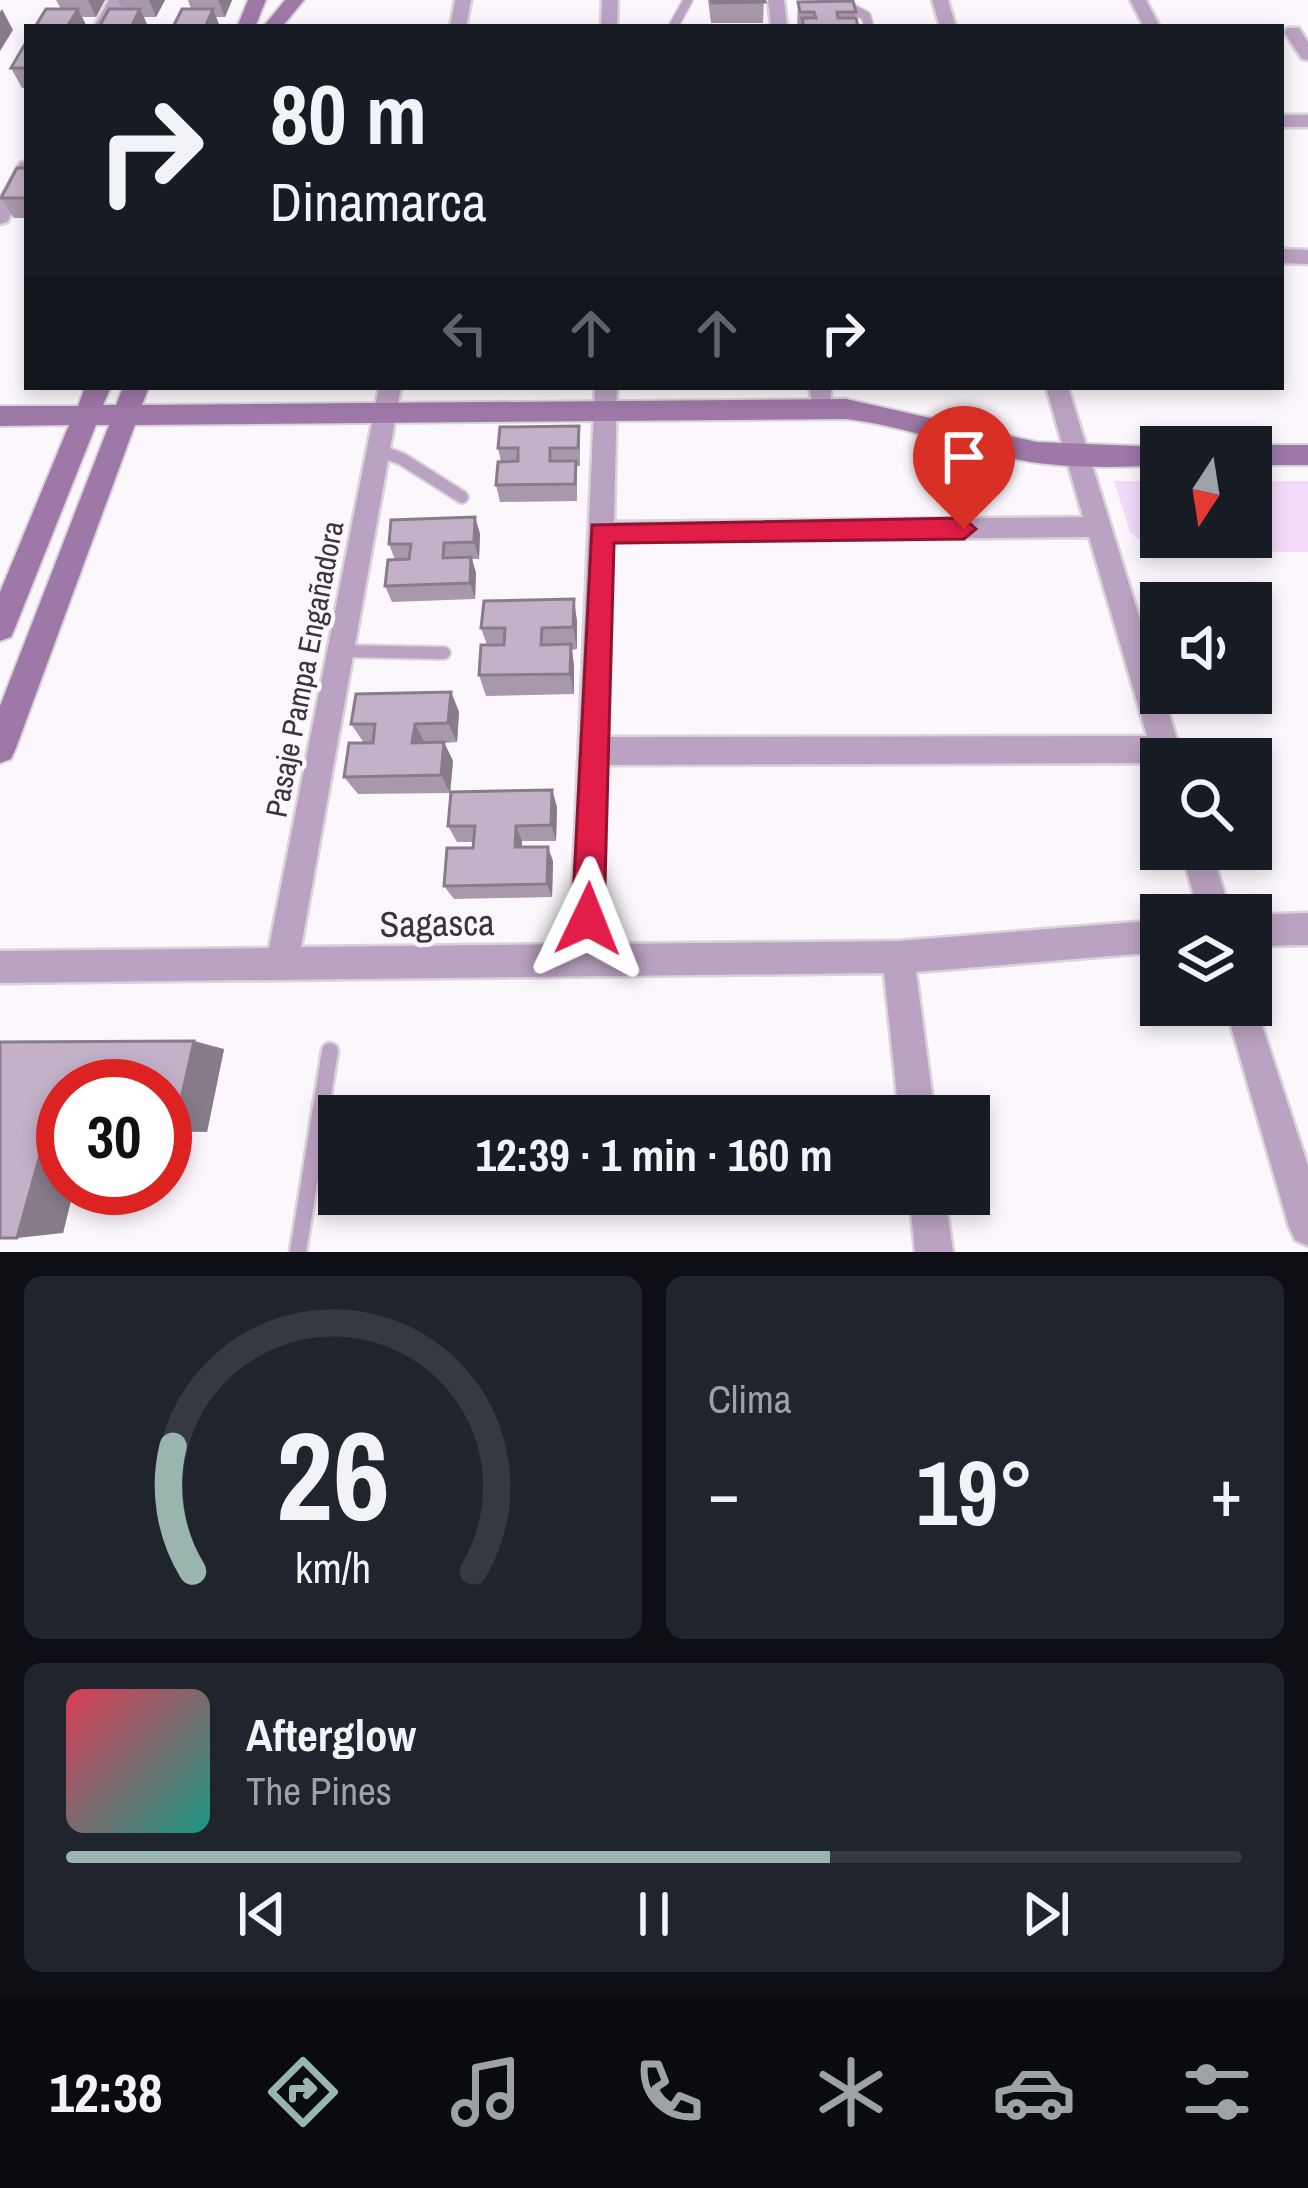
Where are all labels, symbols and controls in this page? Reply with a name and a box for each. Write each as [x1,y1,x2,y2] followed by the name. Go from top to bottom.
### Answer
[270,57,427,170] text: 80 m
[72,72,228,228] icon: right
[270,165,487,238] text: Dinamarca
[432,300,498,366] icon: left
[558,300,624,366] icon: ahead
[684,300,750,366] icon: ahead
[810,300,876,366] icon: right
[913,406,1015,529] pin
[931,424,997,490] icon: arrive
[1140,426,1272,558] north arrow
[1140,426,1272,1026] map controls
[256,517,352,820] street label: Pasaje Pampa Engañadora
[1140,582,1272,714] button: sound
[1140,738,1272,870] button: search
[525,856,651,982] position arrow
[1140,894,1272,1026] button: layers
[379,898,495,948] street label: Sagasca
[36,1059,192,1215] speed limit sign: 30
[476,1124,832,1185] text: 12:39 · 1 min · 160 m
[708,1373,792,1425] text: Clima
[276,1391,390,1559] text: 26
[916,1432,1034,1553] text: 19°
[708,1448,740,1537] text: −
[1210,1448,1242,1537] text: +
[295,1538,371,1595] text: km/h
[246,1704,416,1765] text: Afterglow
[246,1765,392,1817] text: The Pines
[229,1881,295,1947] icon: previous
[621,1881,687,1947] icon: pause
[1013,1881,1079,1947] icon: next
[261,2050,345,2134] icon: directions
[444,2050,528,2134] icon: music
[627,2050,711,2134] icon: phone
[809,2050,893,2134] icon: climate
[992,2050,1076,2134] icon: car
[1175,2050,1259,2134] icon: filters
[49,2056,163,2129] text: 12:38

